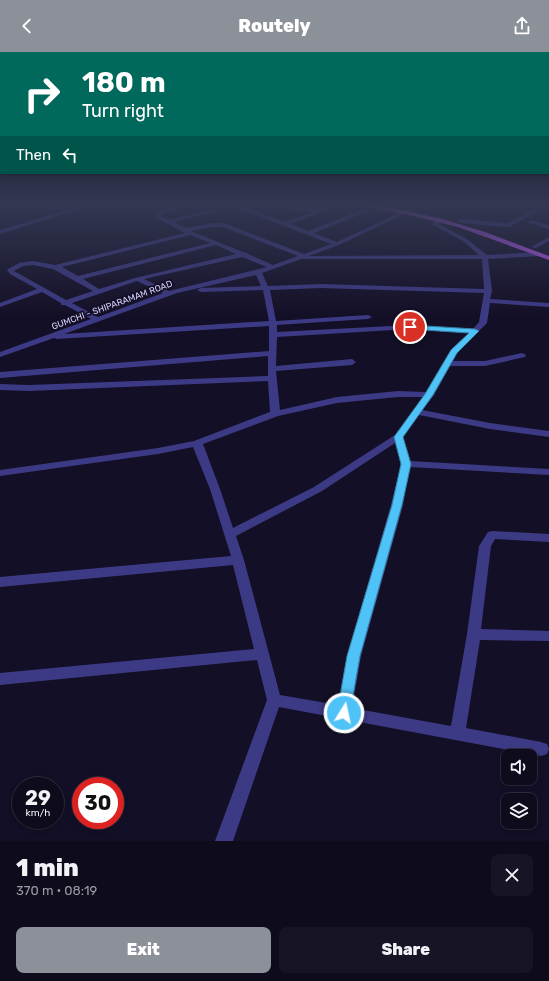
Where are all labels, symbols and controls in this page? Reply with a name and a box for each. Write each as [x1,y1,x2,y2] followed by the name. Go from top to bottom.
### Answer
[16,15,38,37] icon: back
[238,15,311,37] text: Routely
[511,15,533,37] icon: share
[82,66,166,99] text: 180 m
[16,68,68,120] icon: right
[82,100,164,122] text: Turn right
[59,144,81,166] icon: left
[16,146,51,164] text: Then
[50,278,174,332] street label: GUMCHI - SHIPARAMAM ROAD
[393,310,427,344] pin
[399,316,421,338] icon: arrive
[323,692,365,734] position arrow
[501,749,537,829] map controls
[501,749,537,785] button: sound
[72,777,124,829] speed limit sign: 30
[25,786,51,810] text: 29
[501,793,537,829] button: layers
[26,807,50,819] text: km/h
[16,854,79,882] text: 1 min
[491,854,533,896] button: close
[16,883,97,898] text: 370 m · 08:19
[16,927,271,973] button: Exit
[279,927,533,973] button: Share

